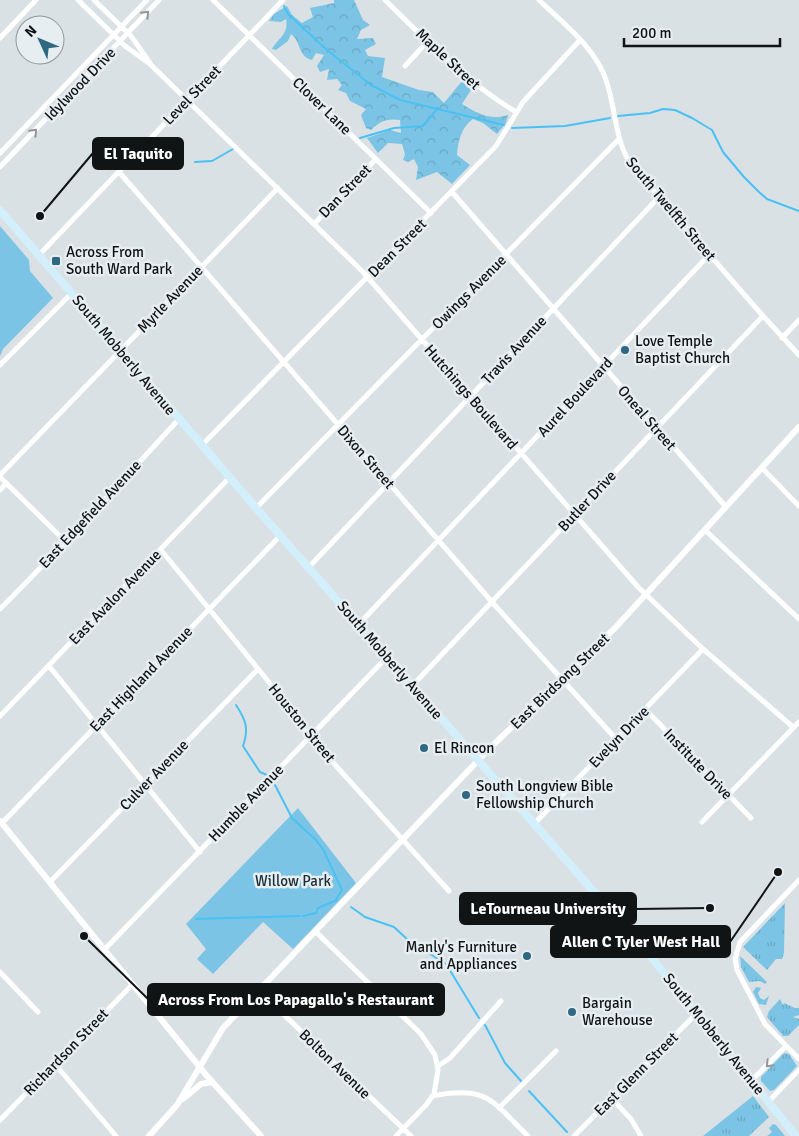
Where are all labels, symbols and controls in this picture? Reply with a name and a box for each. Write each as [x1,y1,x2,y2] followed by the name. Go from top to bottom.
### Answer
[140,11,149,20] one-way arrow
[15,15,65,65] north arrow
[624,15,780,47] scale bar
[22,22,41,41] text: N
[632,24,672,42] text: 200 m
[412,25,484,93] street label: Maple Street
[41,44,119,124] street label: Idylwood Drive
[159,62,225,128] street label: Level Street
[289,74,355,138] street label: Clover Lane
[28,128,37,137] one-way arrow
[93,138,183,169] callout: El Taquito
[103,144,173,164] text: El Taquito
[622,153,720,265] street label: South Twelfth Street
[315,160,375,222] street label: Dan Street
[364,215,430,281] street label: Dean Street
[66,243,173,278] place label: Across From South Ward Park
[428,251,510,333] street label: Owings Avenue
[50,255,62,267] marker: Across From South Ward Park
[133,262,207,336] street label: Myrle Avenue
[68,291,180,419] street label: South Mobberly Avenue
[478,312,550,388] street label: Travis Avenue
[635,332,730,367] place label: Love Temple Baptist Church
[421,341,521,453] street label: Hutchings Boulevard
[619,344,631,356] marker: Love Temple Baptist Church
[534,354,616,440] street label: Aurel Boulevard
[614,382,680,454] street label: Oneal Street
[333,421,399,493] street label: Dixon Street
[35,456,145,572] street label: East Edgefield Avenue
[554,467,620,535] street label: Butler Drive
[65,546,165,648] street label: East Avalon Avenue
[334,597,446,723] street label: South Mobberly Avenue
[86,622,196,736] street label: East Highland Avenue
[507,629,613,733] street label: East Birdsong Street
[265,680,339,766] street label: Houston Street
[585,702,653,772] street label: Evelyn Drive
[660,725,736,803] street label: Institute Drive
[116,736,192,814] street label: Culver Avenue
[434,739,494,757] place label: El Rincon
[418,742,430,754] marker: El Rincon
[205,761,287,845] street label: Humble Avenue
[476,777,613,812] place label: South Longview Bible Fellowship Church
[460,789,472,801] marker: South Longview Bible Fellowship Church
[255,872,331,890] park label: Willow Park
[460,893,636,924] callout: LeTourneau University
[470,899,626,919] text: LeTourneau University
[551,926,730,957] callout: Allen C Tyler West Hall
[562,932,720,952] text: Allen C Tyler West Hall
[405,938,517,973] place label: Manly's Furniture and Appliances
[521,950,533,962] marker: Manly's Furniture and Appliances
[659,970,769,1098] street label: South Mobberly Avenue
[148,984,444,1015] callout: Across From Los Papagallo's Restaurant
[158,990,434,1010] text: Across From Los Papagallo's Restaurant
[582,994,653,1029] place label: Bargain Warehouse
[20,1005,112,1099] street label: Richardson Street
[566,1006,578,1018] marker: Bargain Warehouse
[296,1025,374,1103] street label: Bolton Avenue
[590,1028,682,1120] street label: East Glenn Street
[765,1058,774,1067] one-way arrow

